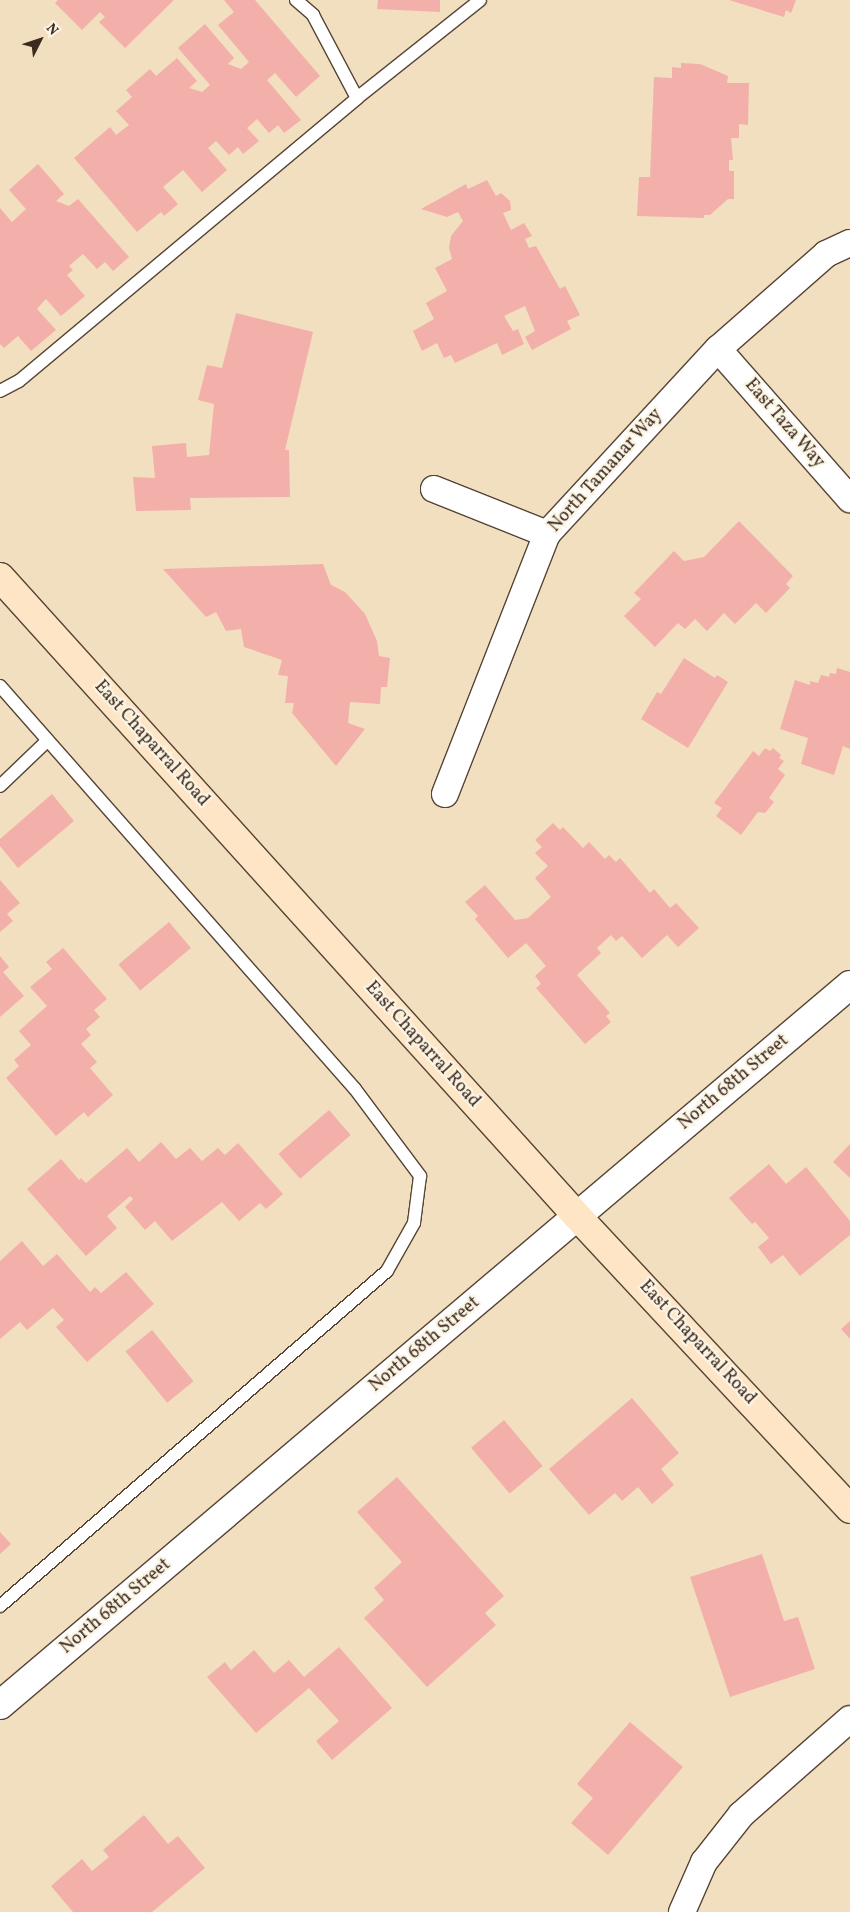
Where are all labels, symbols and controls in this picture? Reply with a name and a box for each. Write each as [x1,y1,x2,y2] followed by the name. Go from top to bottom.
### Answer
[15,15,65,65] north arrow
[41,20,62,40] text: N
[739,375,829,473] street label: East Taza Way
[544,404,668,538] street label: North Tamanar Way
[89,677,213,811] street label: East Chaparral Road
[360,978,484,1112] street label: East Chaparral Road
[675,1031,793,1135] street label: North 68th Street
[634,1276,760,1410] street label: East Chaparral Road
[366,1293,484,1397] street label: North 68th Street
[57,1555,175,1659] street label: North 68th Street

